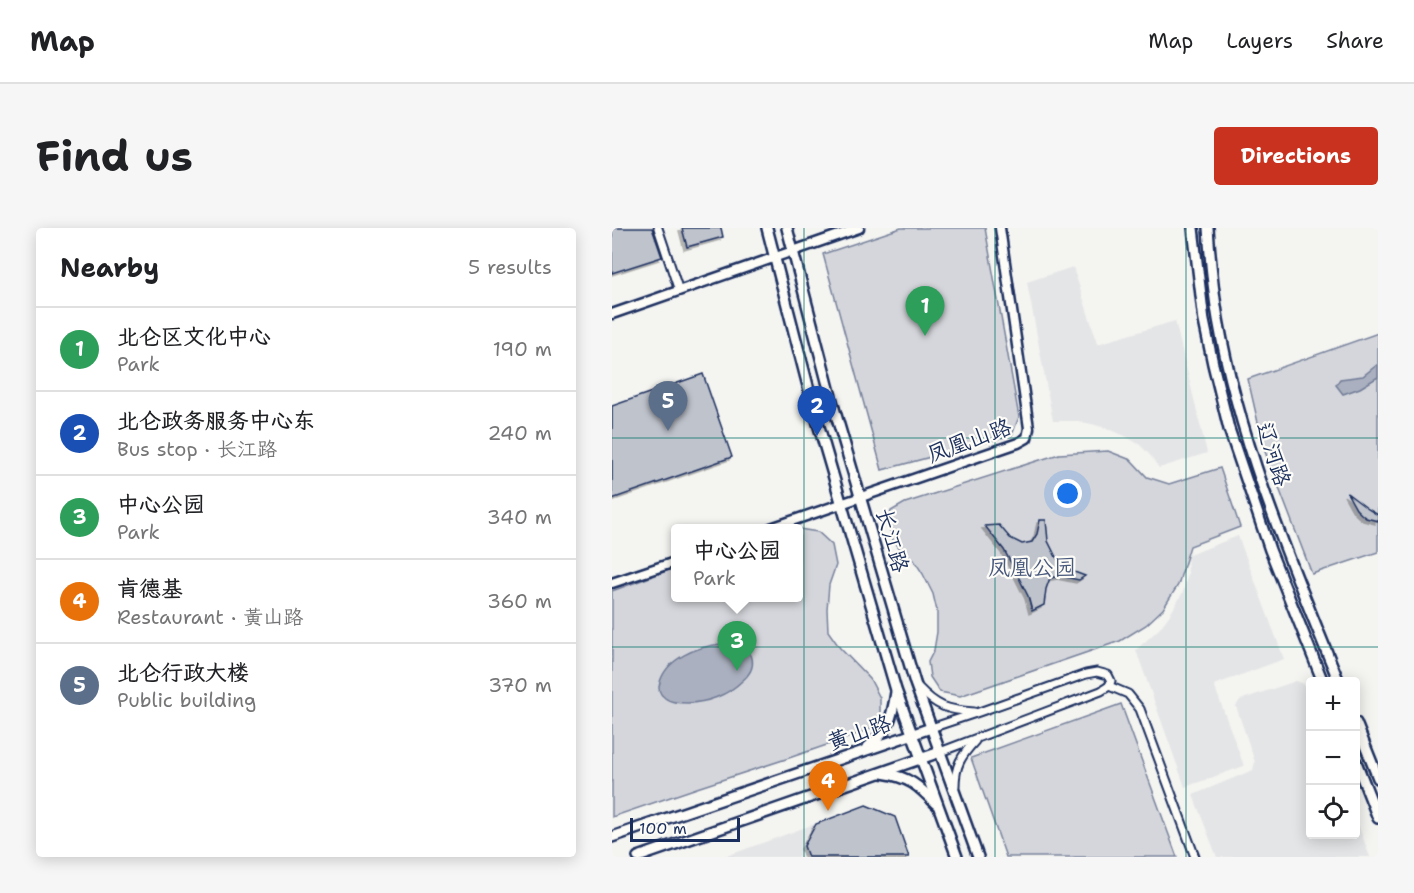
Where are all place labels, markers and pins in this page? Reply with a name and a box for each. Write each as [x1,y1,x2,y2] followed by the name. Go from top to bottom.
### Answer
[906,286,944,336] pin: 1
[648,382,688,431] pin: 5
[798,386,836,436] pin: 2
[718,622,756,671] pin: 3
[808,762,848,811] pin: 4

